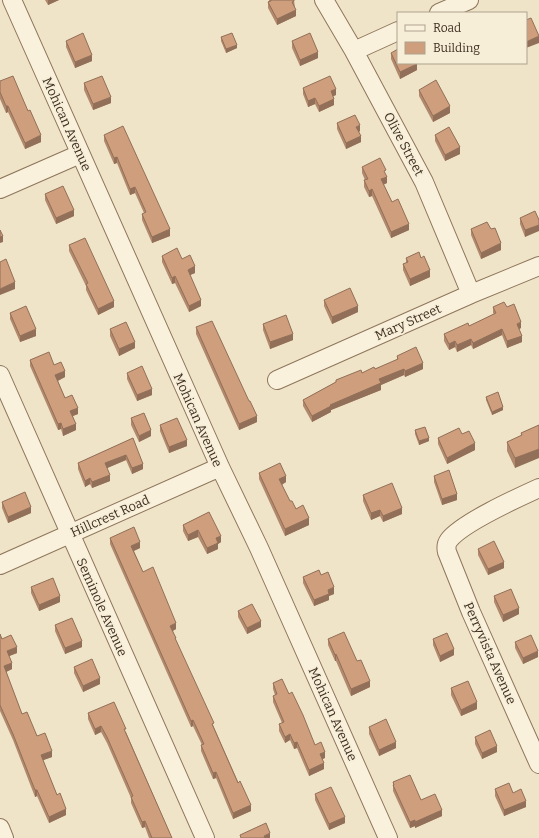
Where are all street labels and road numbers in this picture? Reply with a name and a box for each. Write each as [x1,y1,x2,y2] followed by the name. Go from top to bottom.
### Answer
[40,75,94,173] street label: Mohican Avenue
[381,110,427,179] street label: Olive Street
[373,301,444,343] street label: Mary Street
[171,371,225,469] street label: Mohican Avenue
[68,492,152,540] street label: Hillcrest Road
[74,556,130,658] street label: Seminole Avenue
[461,600,519,706] street label: Perryvista Avenue
[306,665,360,763] street label: Mohican Avenue

